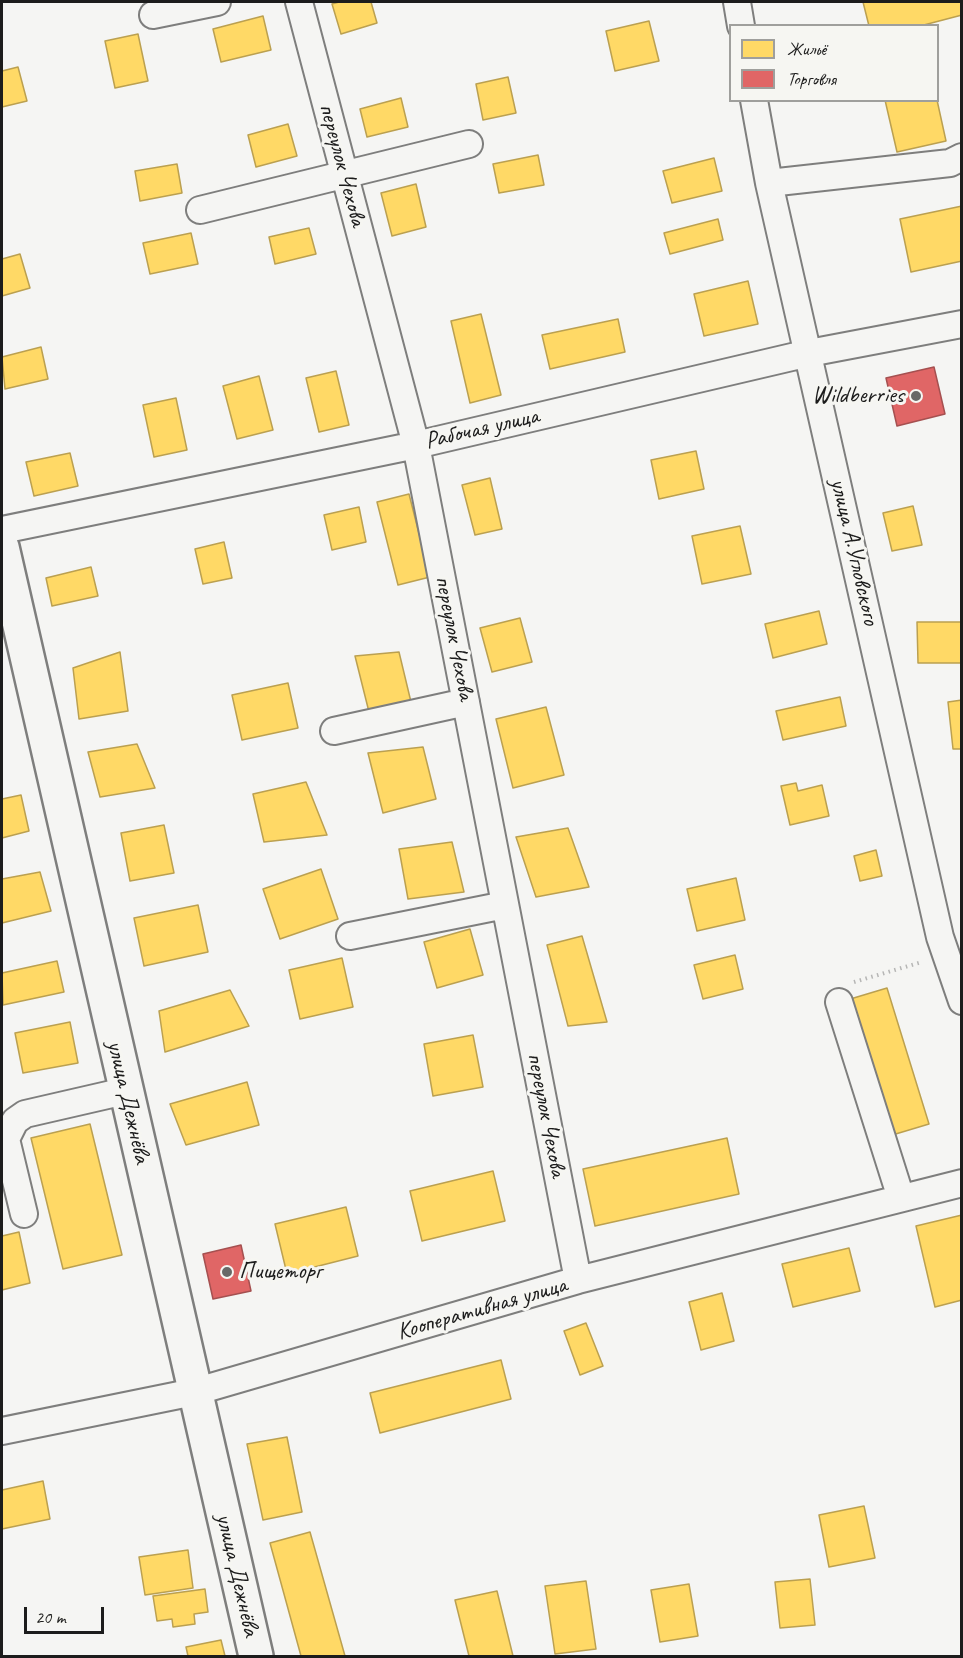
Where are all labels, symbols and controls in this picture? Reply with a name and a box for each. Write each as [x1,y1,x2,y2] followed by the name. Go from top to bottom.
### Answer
[729,24,939,102] legend
[787,38,826,60] text: Жильё
[787,68,836,90] text: Торговля
[312,100,372,230] street label: переулок Чехова
[812,382,904,410] place label: Wildberries
[909,389,923,403] marker: Wildberries
[422,402,542,456] street label: Рабочая улица
[823,476,885,628] street label: улица А.Угловского
[428,573,480,703] street label: переулок Чехова
[100,1038,156,1166] street label: улица Дежнёва
[520,1050,572,1180] street label: переулок Чехова
[239,1258,321,1286] place label: Пищеторг
[220,1265,234,1279] marker: Пищеторг
[394,1271,570,1347] street label: Кооперативная улица
[209,1511,265,1639] street label: улица Дежнёва
[27,1595,106,1633] scale bar
[35,1606,66,1628] text: 20 m

